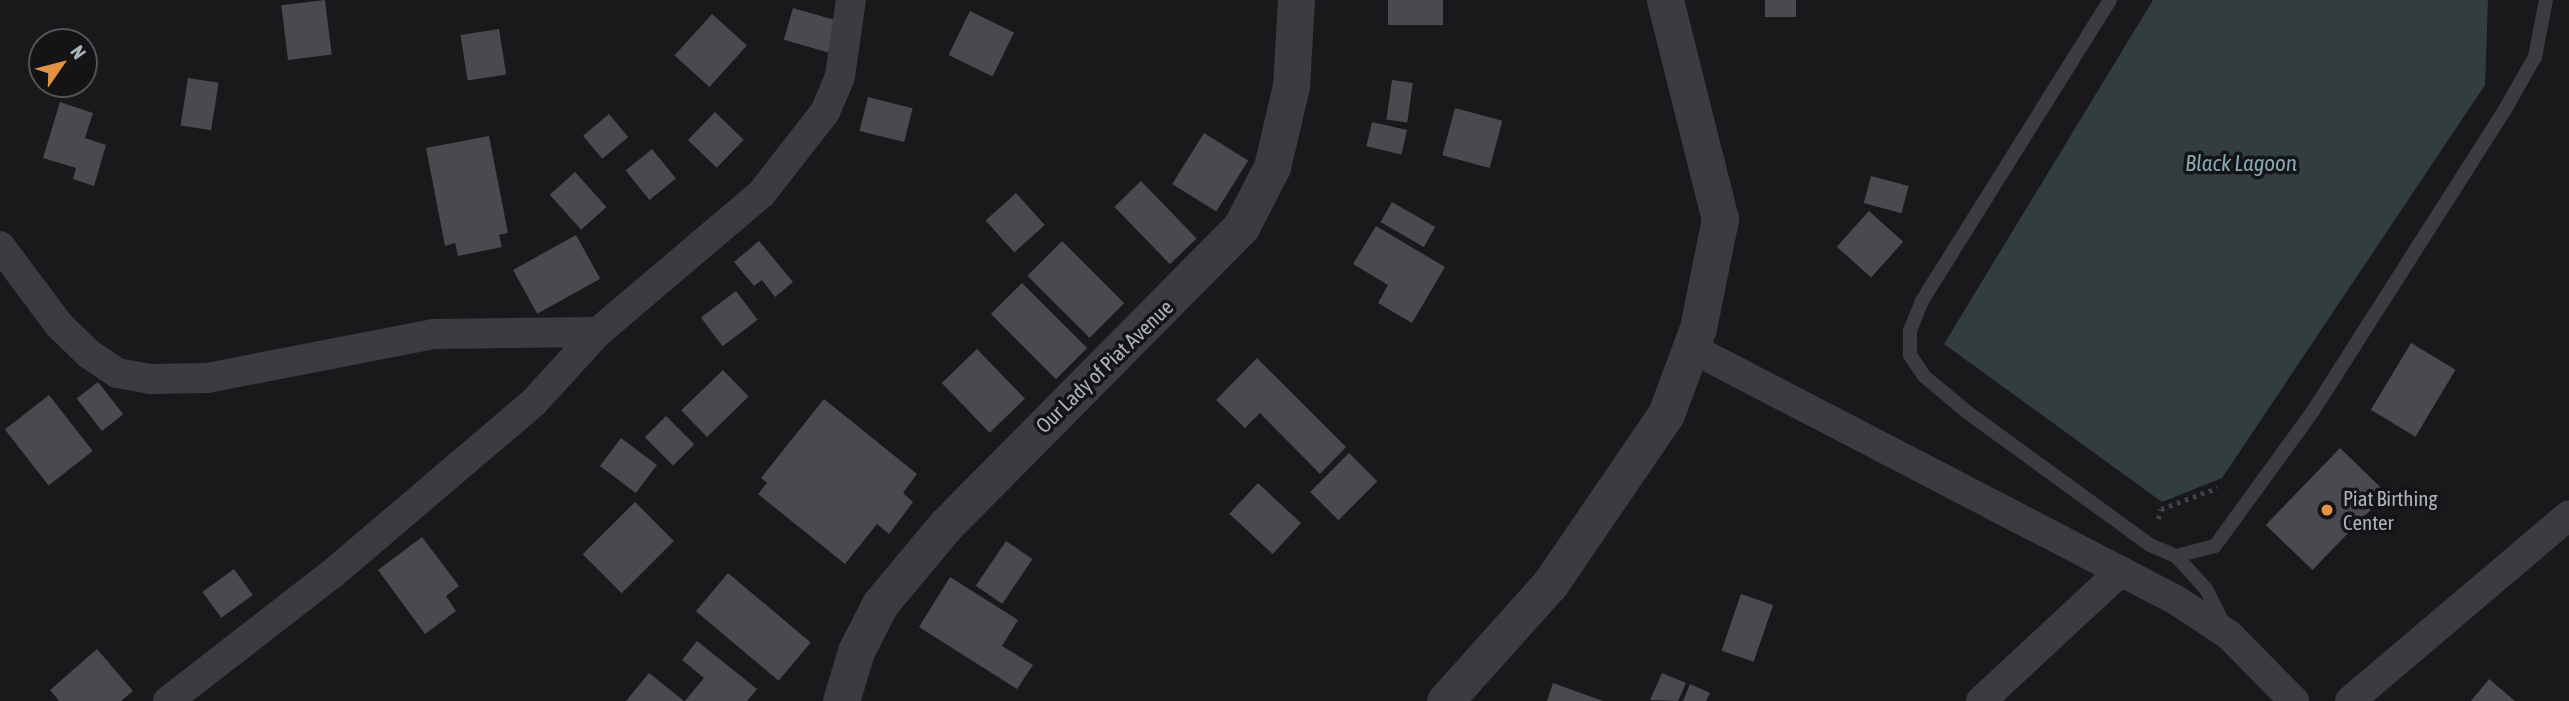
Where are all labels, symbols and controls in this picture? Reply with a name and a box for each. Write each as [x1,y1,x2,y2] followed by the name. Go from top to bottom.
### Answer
[28,28,98,98] north arrow
[66,41,91,63] text: N
[2185,149,2297,177] water label: Black Lagoon
[1030,294,1178,438] street label: Our Lady of Piat Avenue
[2343,485,2437,535] place label: Piat Birthing Center
[2317,500,2337,520] marker: Piat Birthing Center

